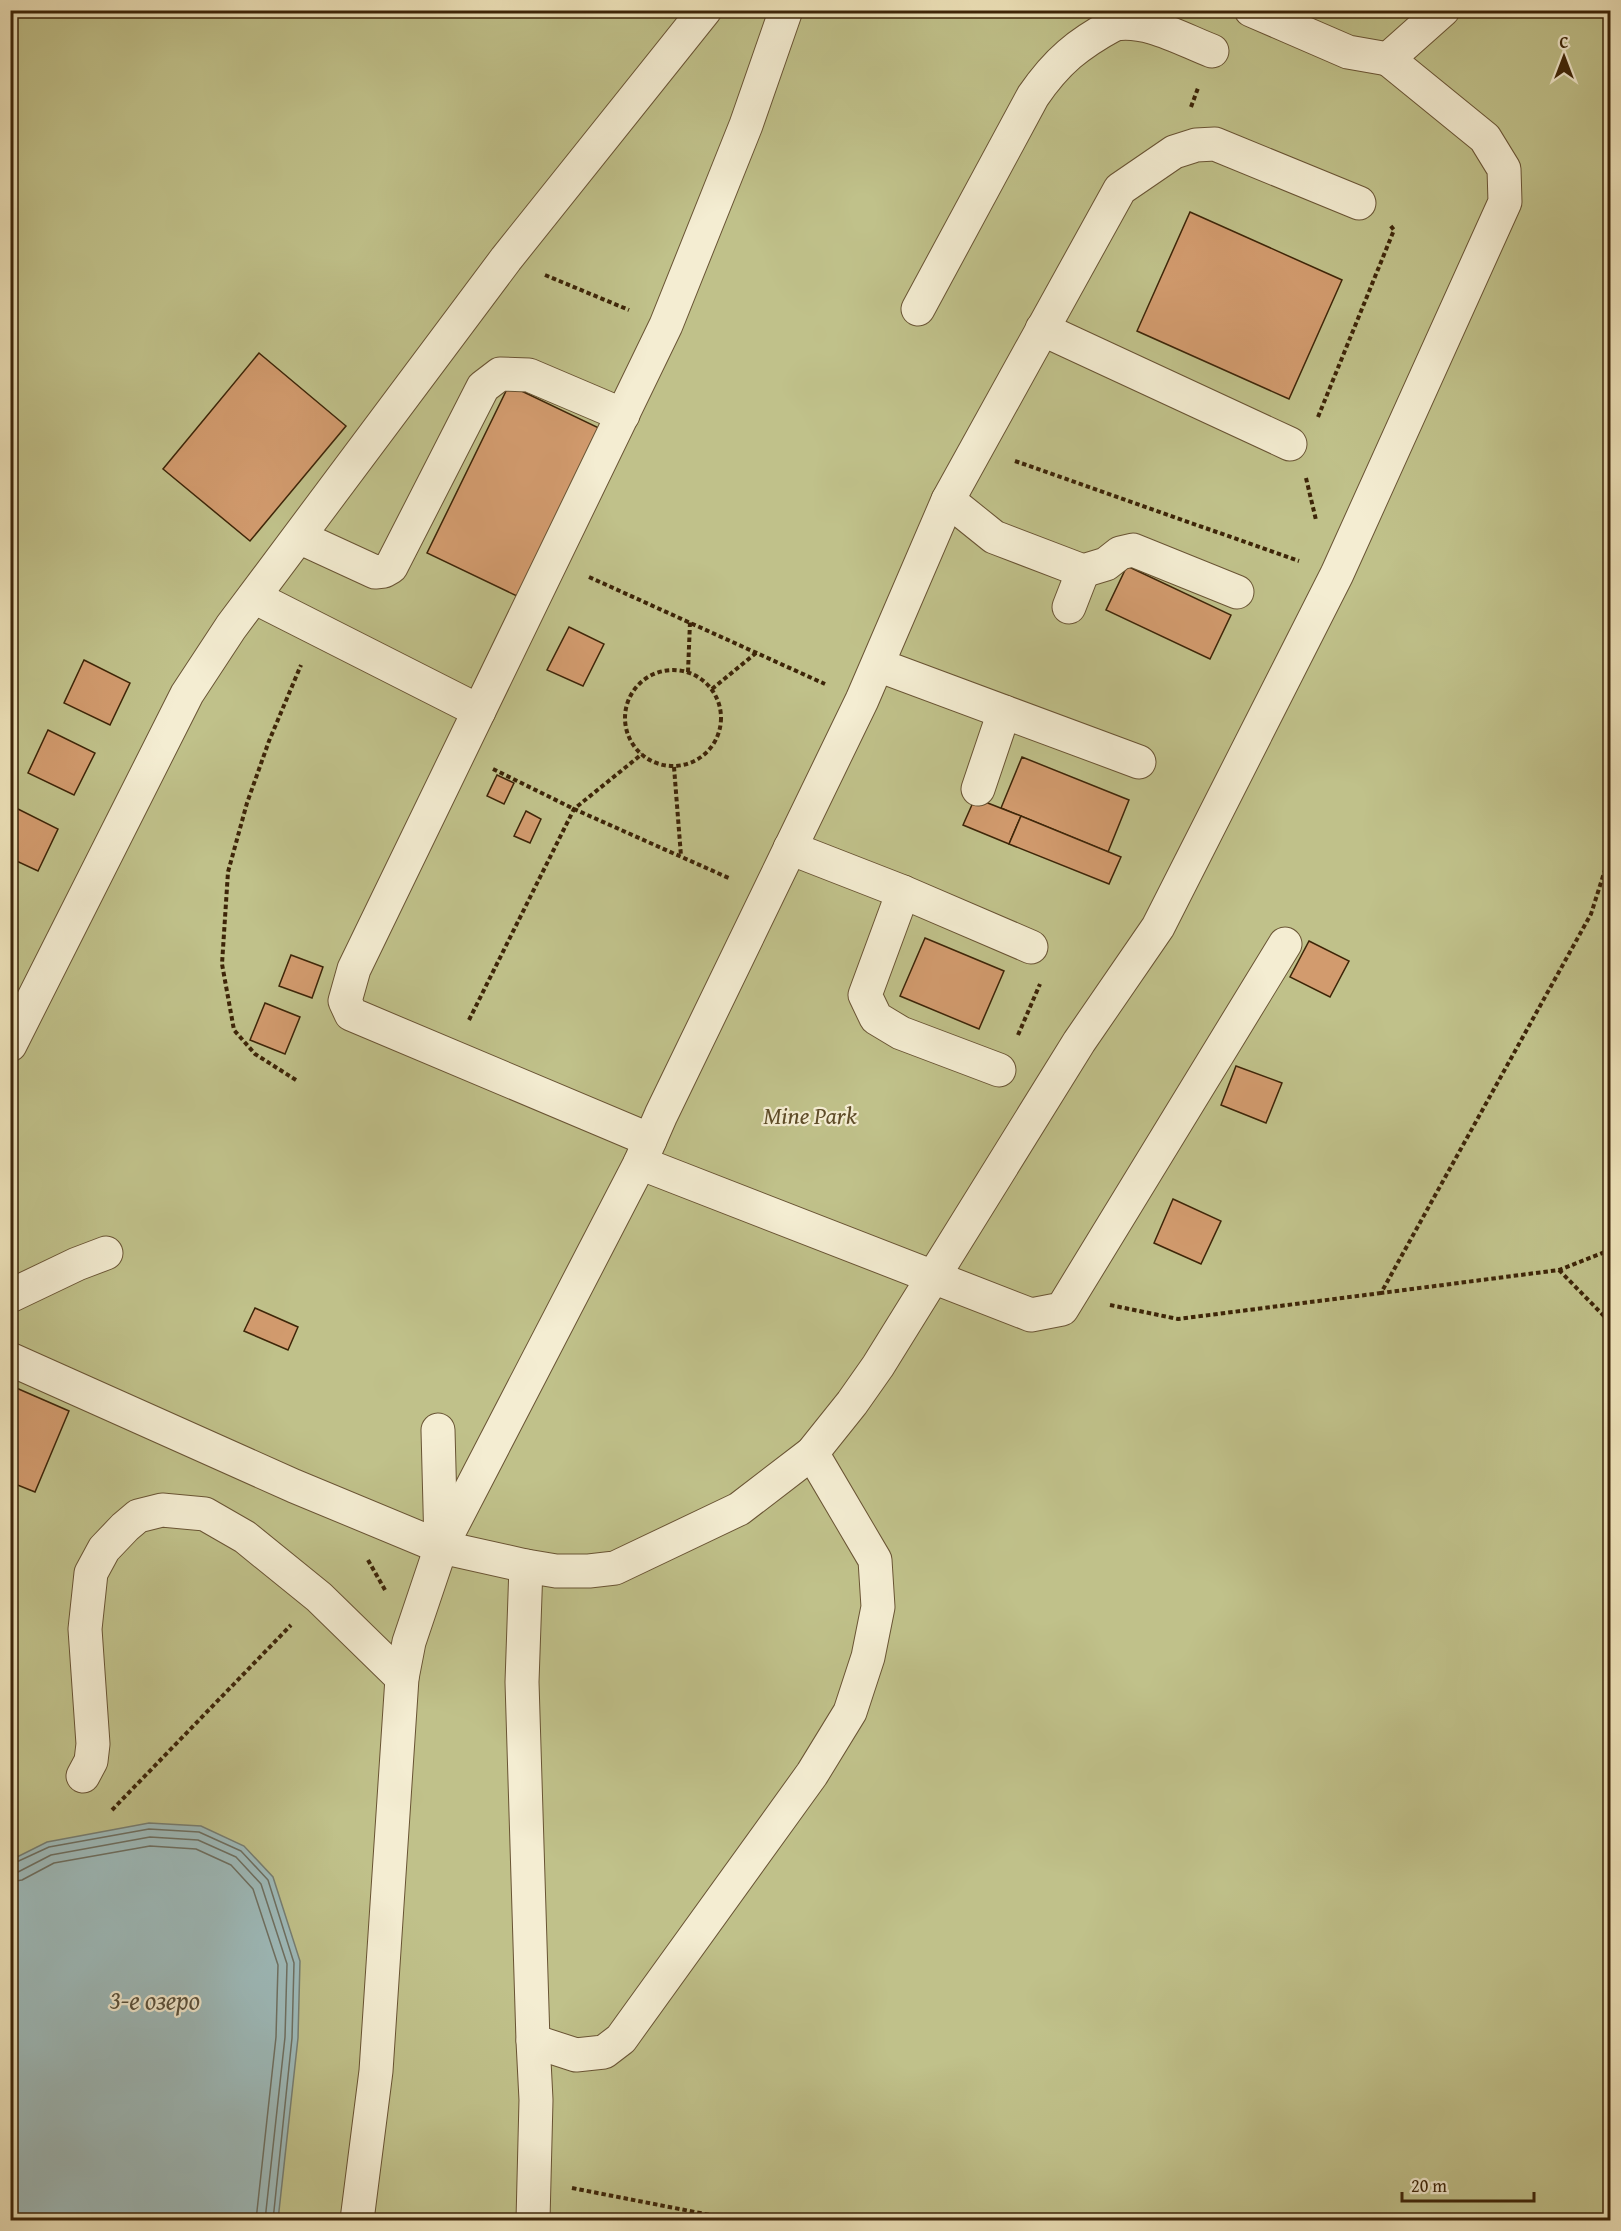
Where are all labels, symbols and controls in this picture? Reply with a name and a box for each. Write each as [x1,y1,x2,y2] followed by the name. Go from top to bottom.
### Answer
[1534,27,1594,87] north arrow
[1559,30,1569,54] text: С
[763,1098,857,1133] park label: Mine Park
[109,1980,200,2019] water label: 3-е озеро
[1402,2165,1534,2203] scale bar
[1411,2172,1447,2199] text: 20 m

